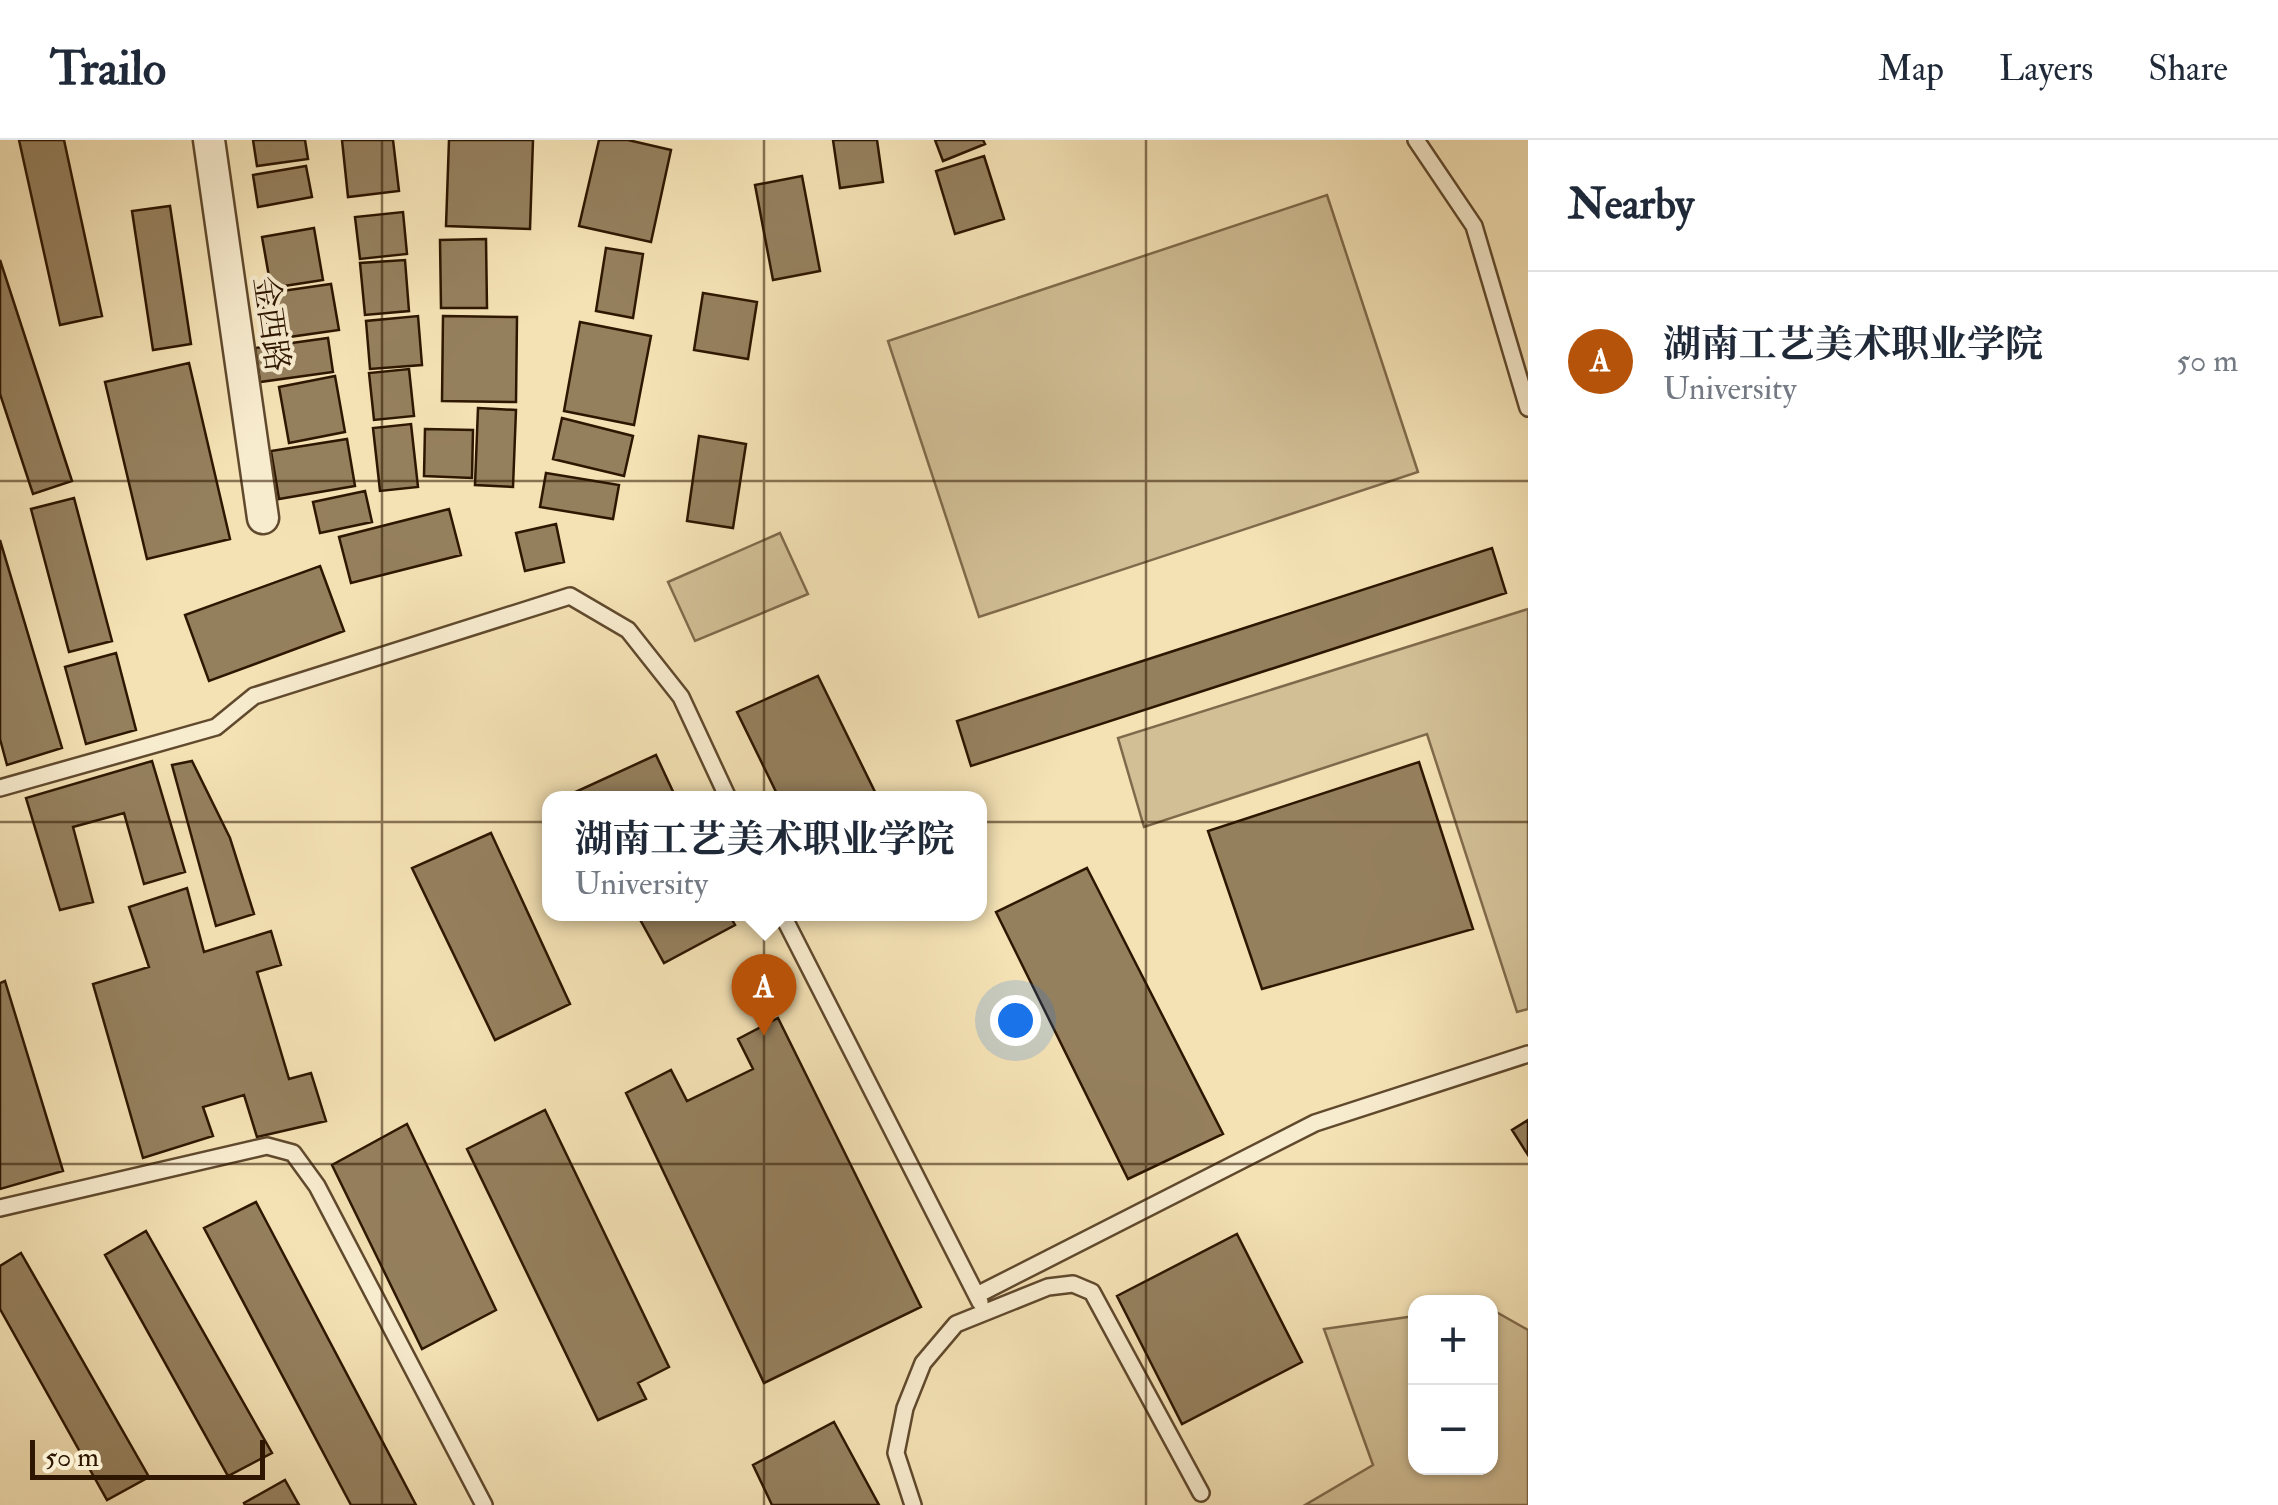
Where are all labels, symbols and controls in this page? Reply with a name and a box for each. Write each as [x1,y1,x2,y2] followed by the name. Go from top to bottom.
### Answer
[50,39,166,99] text: Trailo
[1878,47,1944,91] text: Map
[1999,47,2093,91] text: Layers
[2148,47,2228,91] text: Share
[1568,179,1694,231] text: Nearby
[245,274,297,374] street label: 金西路
[1663,321,2043,369] text: 湖南工艺美术职业学院
[1590,341,1611,381] text: A
[2176,341,2238,381] text: 50 m
[1663,369,1796,409] text: University
[542,791,987,921] popup
[574,816,955,864] text: 湖南工艺美术职业学院
[574,864,708,904] text: University
[732,954,796,1036] pin: A
[990,995,1041,1046] your location
[1408,1295,1498,1475] map controls
[1408,1295,1498,1385] button: +
[1408,1385,1498,1475] button: −
[30,1435,265,1480] scale bar
[45,1440,99,1475] text: 50 m

